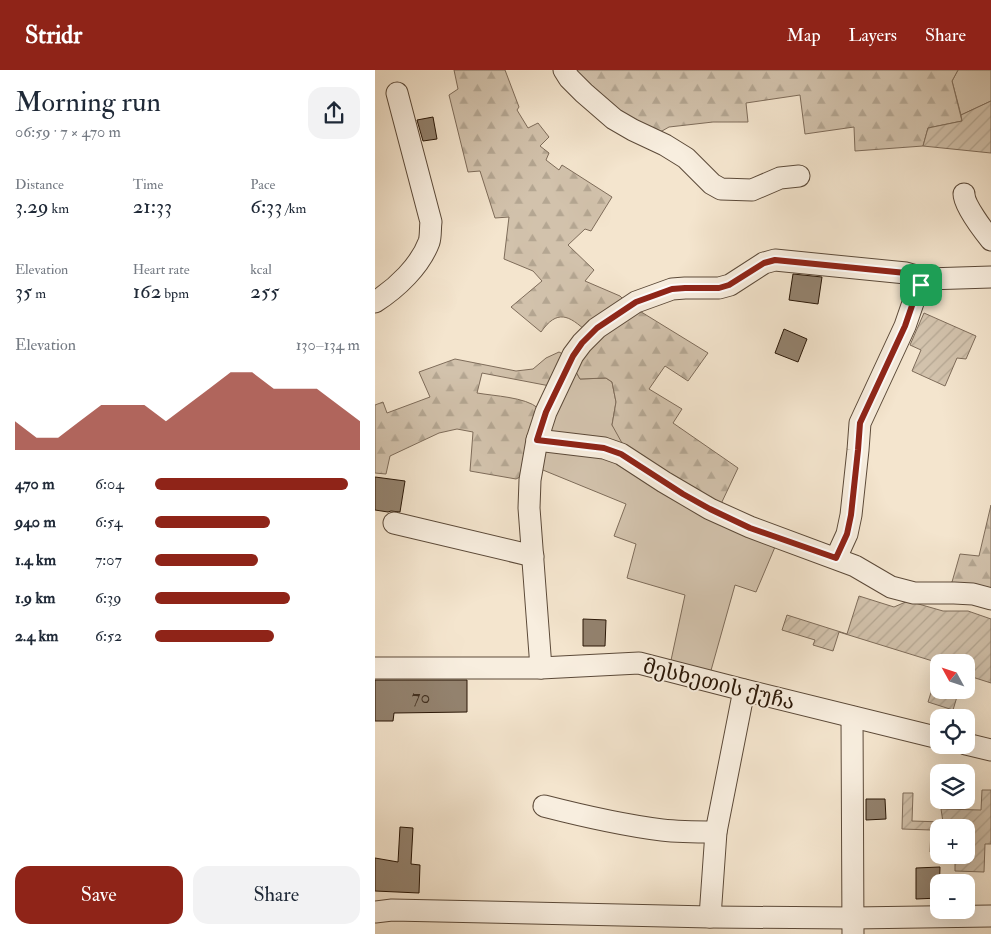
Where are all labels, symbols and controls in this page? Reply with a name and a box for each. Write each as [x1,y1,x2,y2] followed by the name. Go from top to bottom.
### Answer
[25,20,82,51] text: Stridr
[787,24,821,47] text: Map
[849,24,897,47] text: Layers
[925,24,966,47] text: Share
[15,85,161,120] text: Morning run
[308,87,360,139] button: share
[15,122,121,142] text: 06:59 · 7 × 470 m
[15,176,64,193] text: Distance
[133,176,163,193] text: Time
[250,176,275,193] text: Pace
[15,193,49,220] text: 3.29
[133,193,172,220] text: 21:33
[250,193,282,220] text: 6:33
[49,200,69,217] text: km
[282,200,306,217] text: /km
[15,261,68,278] text: Elevation
[133,261,190,278] text: Heart rate
[250,261,272,278] text: kcal
[900,264,942,306] pin
[907,271,935,299] icon: arrive
[15,278,32,305] text: 35
[133,278,161,305] text: 162
[250,278,279,305] text: 255
[32,285,46,302] text: m
[161,285,189,302] text: bpm
[15,335,76,355] text: Elevation
[296,335,360,355] text: 130–134 m
[15,474,55,494] text: 470 m
[95,474,124,494] text: 6:04
[15,512,56,532] text: 940 m
[95,512,122,532] text: 6:54
[15,550,56,570] text: 1.4 km
[95,550,122,570] text: 7:07
[15,588,55,608] text: 1.9 km
[95,588,121,608] text: 6:39
[15,626,58,646] text: 2.4 km
[95,626,122,646] text: 6:52
[640,653,798,716] street label: მესხეთის ქუჩა
[930,654,975,699] north arrow
[930,654,975,919] map controls
[412,685,430,709] house number: 70
[930,709,975,754] button: locate
[930,764,975,809] button: layers
[930,819,975,864] button: +
[15,866,183,924] button: Save
[193,866,360,924] button: Share
[930,874,975,919] button: −

